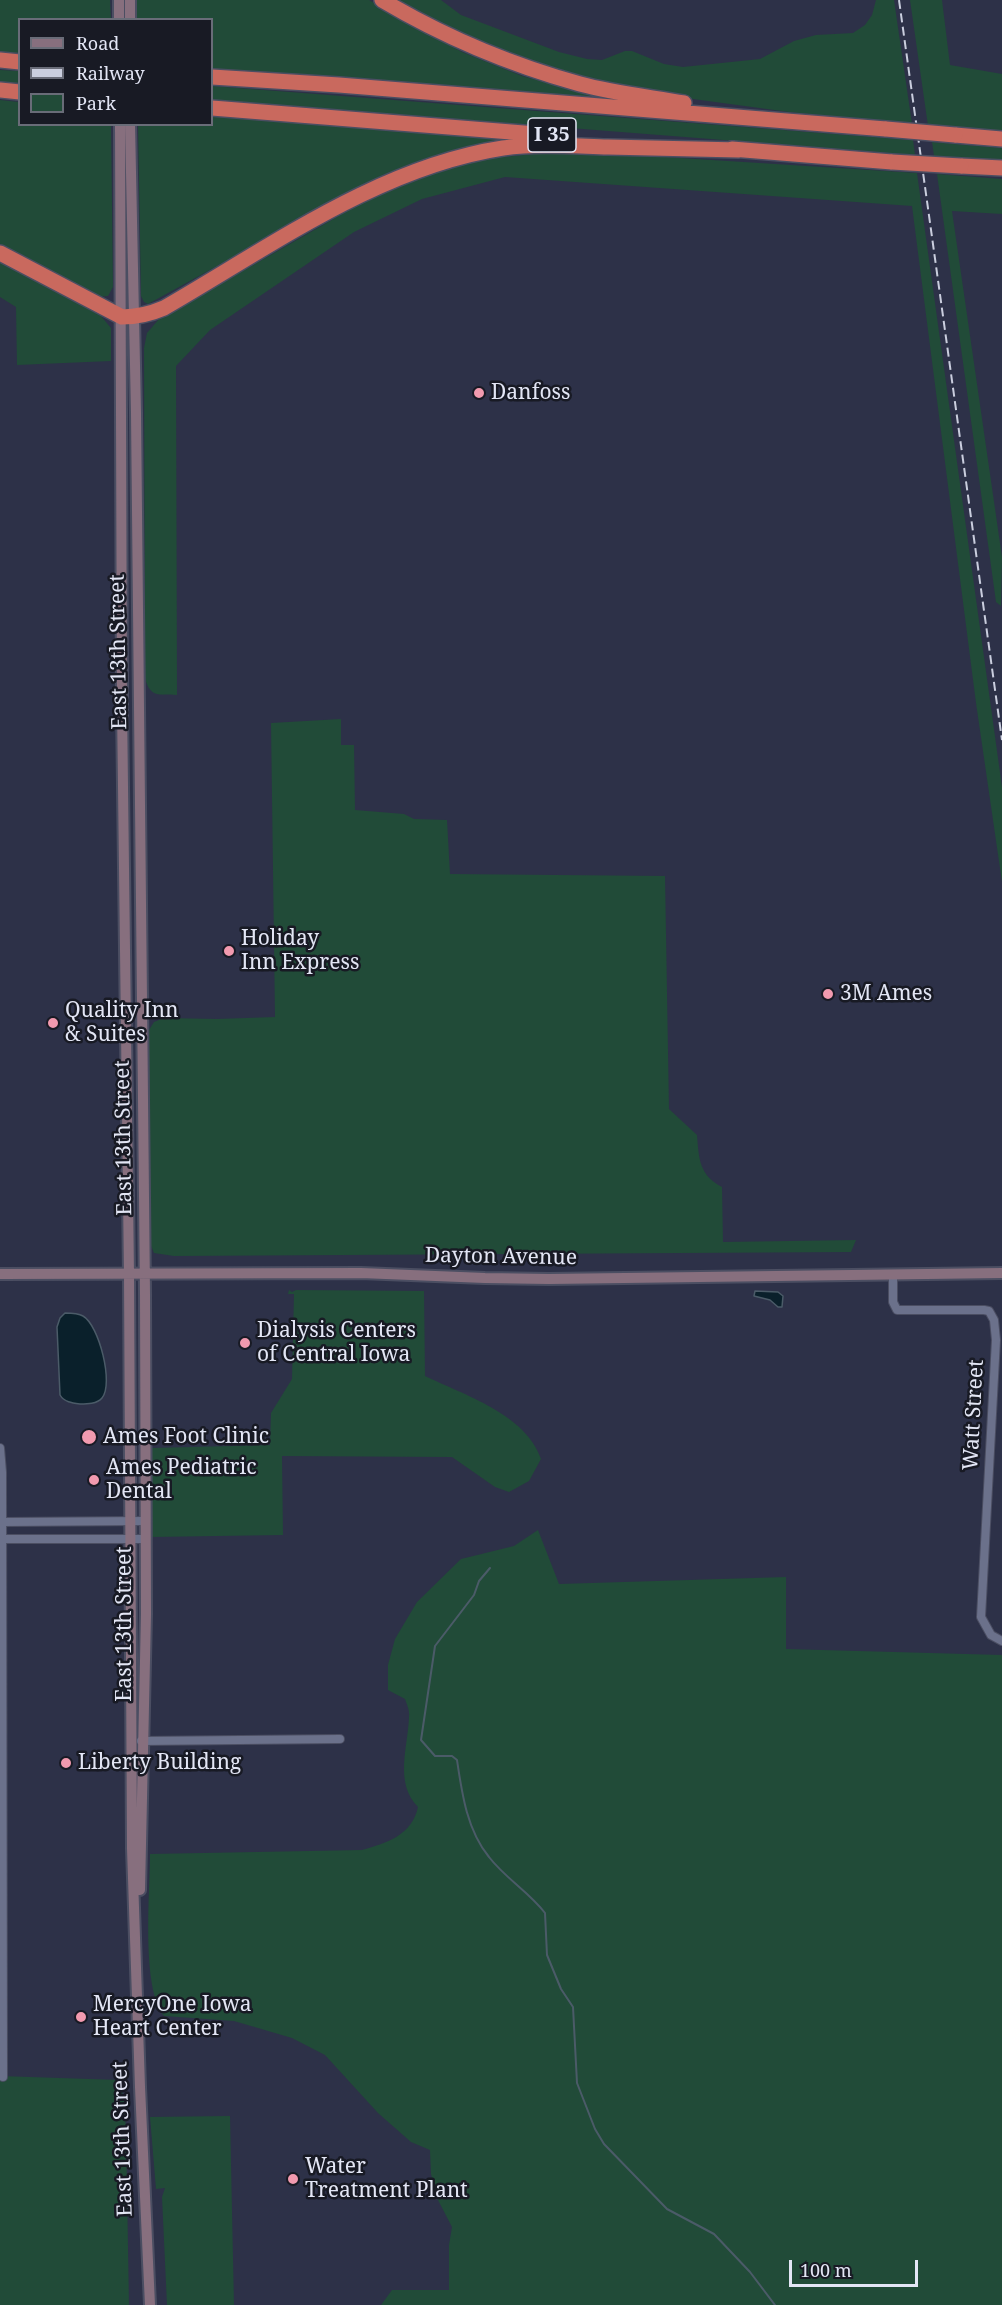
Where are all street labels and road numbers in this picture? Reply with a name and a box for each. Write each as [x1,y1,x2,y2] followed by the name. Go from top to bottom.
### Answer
[528,118,576,152] road number: I 35
[105,574,133,730] street label: East 13th Street
[110,1060,138,1216] street label: East 13th Street
[425,1243,577,1271] street label: Dayton Avenue
[959,1359,989,1471] street label: Watt Street
[112,1546,138,1702] street label: East 13th Street
[108,2061,138,2217] street label: East 13th Street

